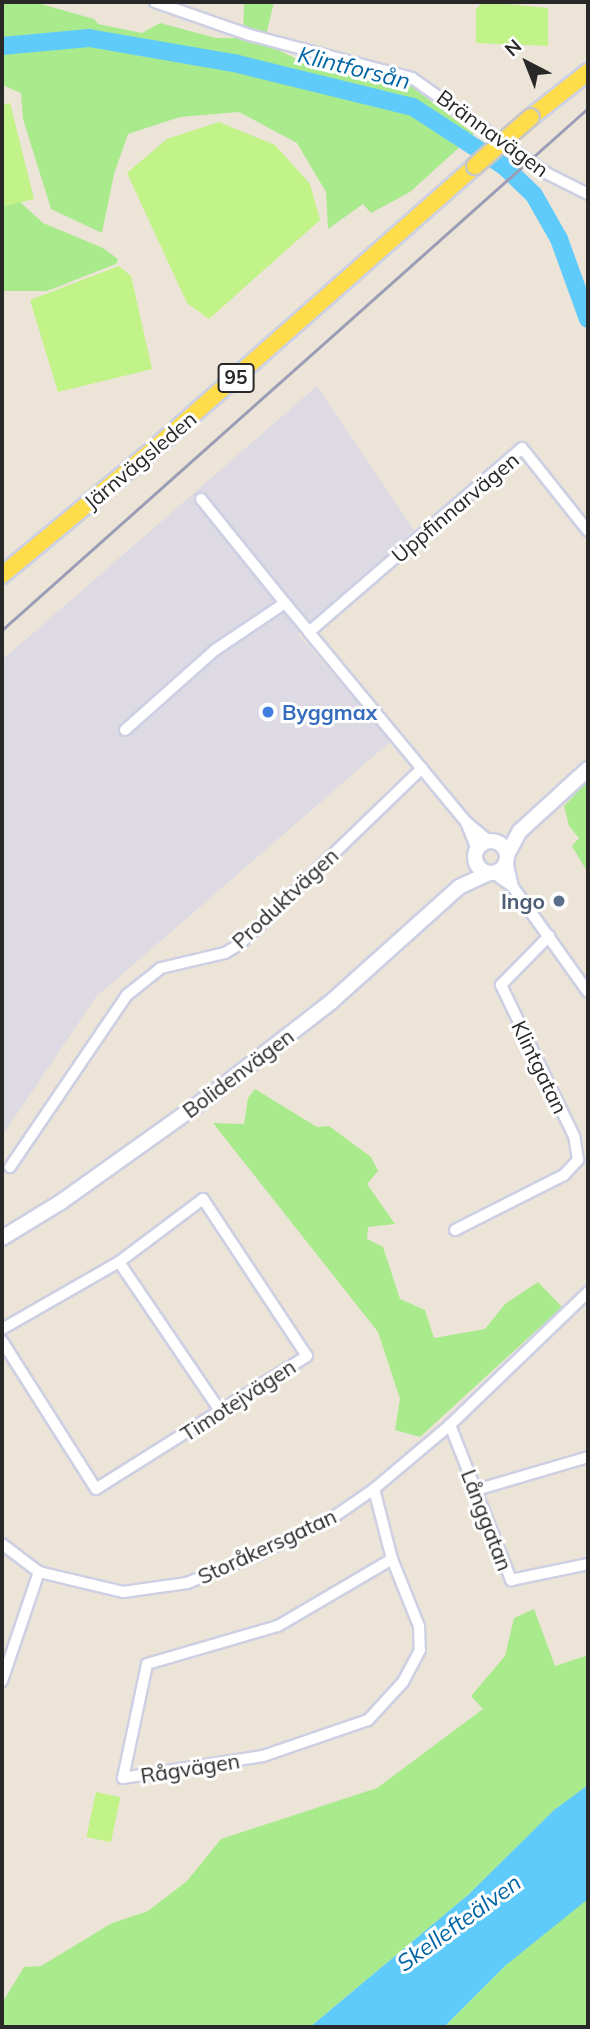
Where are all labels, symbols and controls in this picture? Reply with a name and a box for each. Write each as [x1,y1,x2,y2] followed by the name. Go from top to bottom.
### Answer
[492,28,562,98] north arrow
[500,34,526,61] text: N
[295,41,413,95] water label: Klintforsån
[432,84,554,182] street label: Brännavägen
[217,362,255,394] road number: 95
[79,406,201,514] street label: Järnvägsleden
[386,447,524,567] street label: Uppfinnarvägen
[282,699,377,725] place label: Byggmax
[260,704,276,720] marker: Byggmax
[227,842,343,954] street label: Produktvägen
[501,888,545,914] place label: Ingo
[551,893,567,909] marker: Ingo
[507,1016,573,1118] street label: Klintgatan
[177,1023,299,1123] street label: Bolidenvägen
[176,1354,300,1446] street label: Timotejvägen
[456,1466,518,1574] street label: Långgatan
[194,1503,340,1589] street label: Storåkersgatan
[139,1748,241,1788] street label: Rågvägen
[391,1869,527,1977] water label: Skellefteälven

